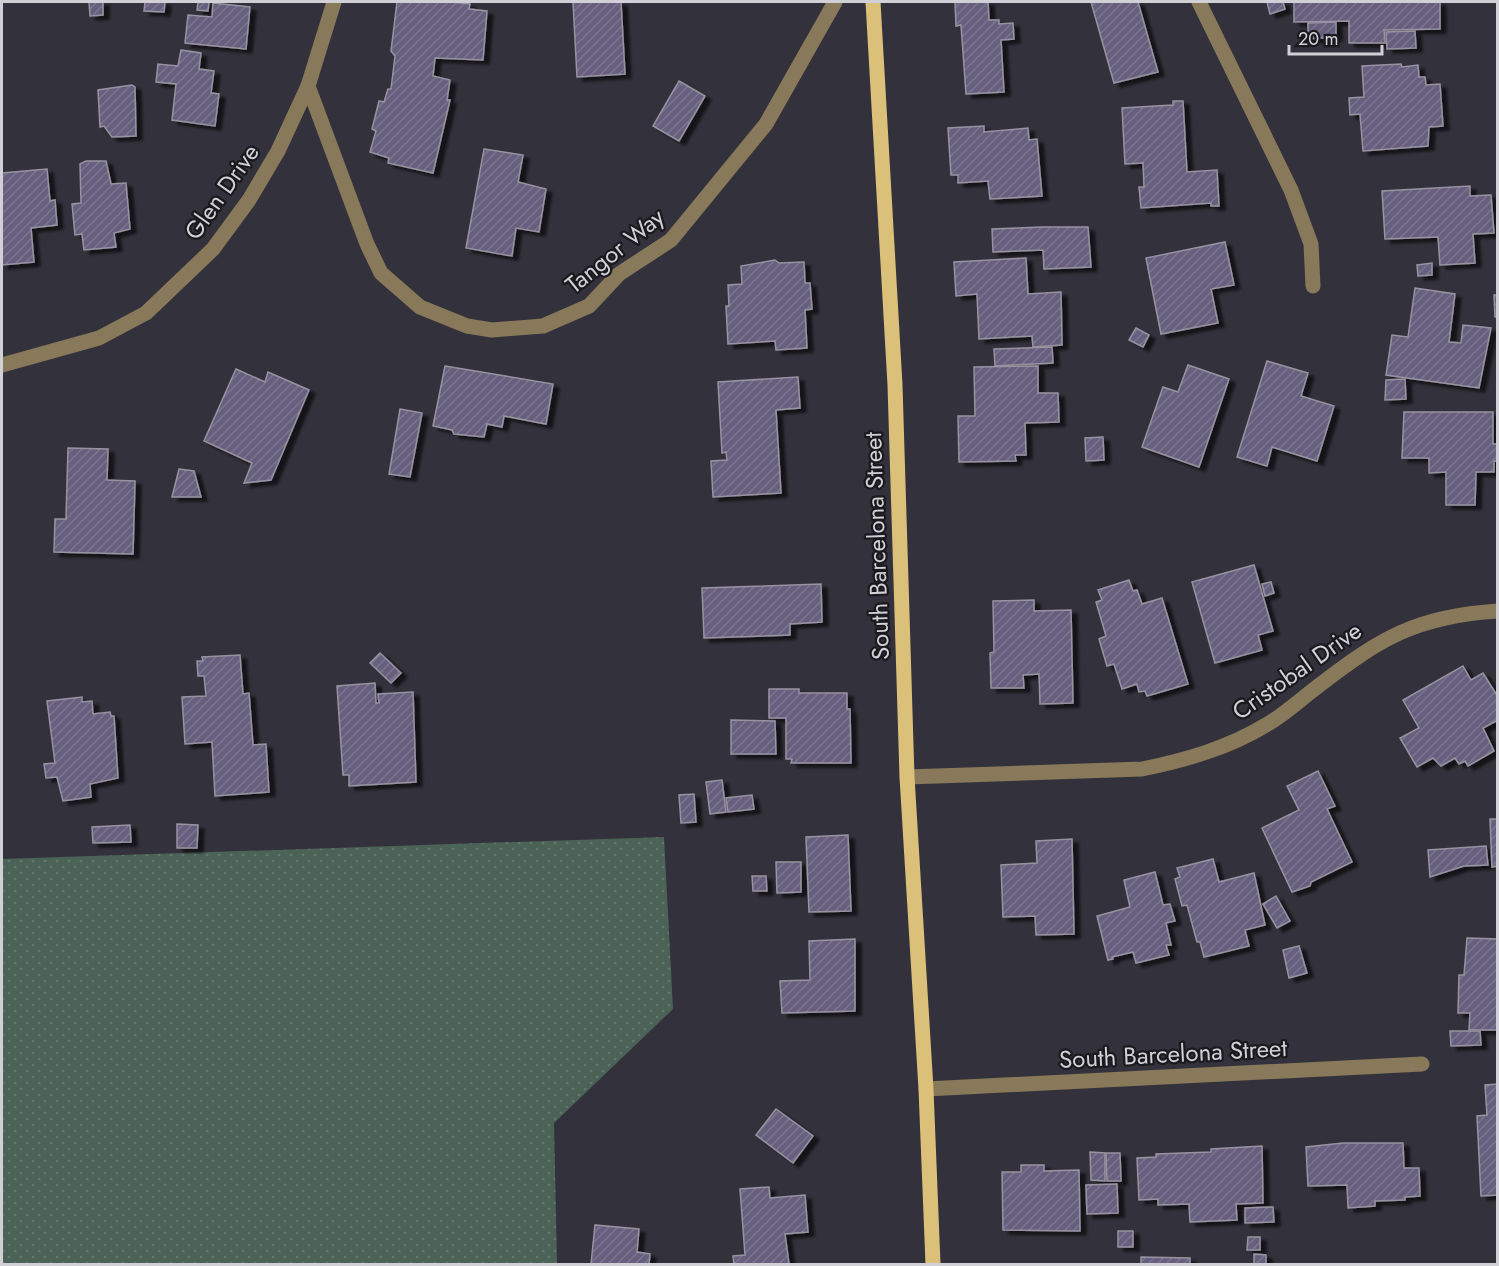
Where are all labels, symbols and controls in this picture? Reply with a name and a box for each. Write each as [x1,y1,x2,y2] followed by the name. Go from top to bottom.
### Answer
[1289,18,1382,56] scale bar
[1298,26,1338,52] text: 20 m
[176,137,267,247] street label: Glen Drive
[558,199,672,301] street label: Tangor Way
[855,431,898,661] street label: South Barcelona Street
[1225,613,1368,728] street label: Cristobal Drive
[1058,1030,1288,1077] street label: South Barcelona Street

